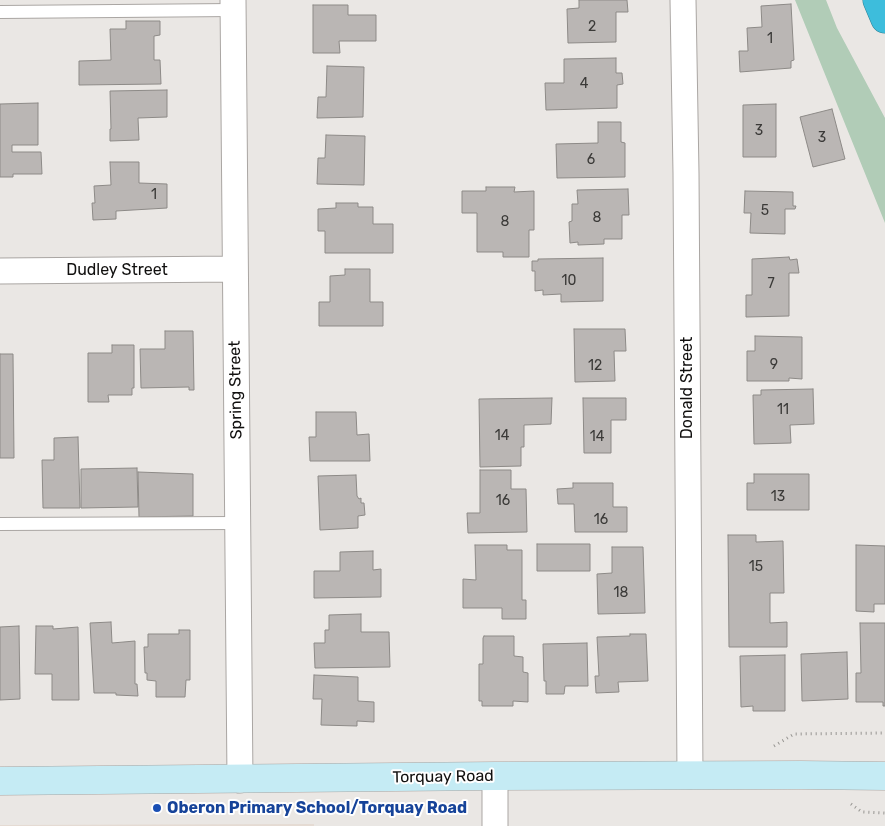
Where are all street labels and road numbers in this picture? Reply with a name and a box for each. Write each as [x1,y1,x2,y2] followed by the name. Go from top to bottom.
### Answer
[66,260,168,280] street label: Dudley Street
[677,337,697,439] street label: Donald Street
[226,340,246,440] street label: Spring Street
[392,767,494,787] street label: Torquay Road

